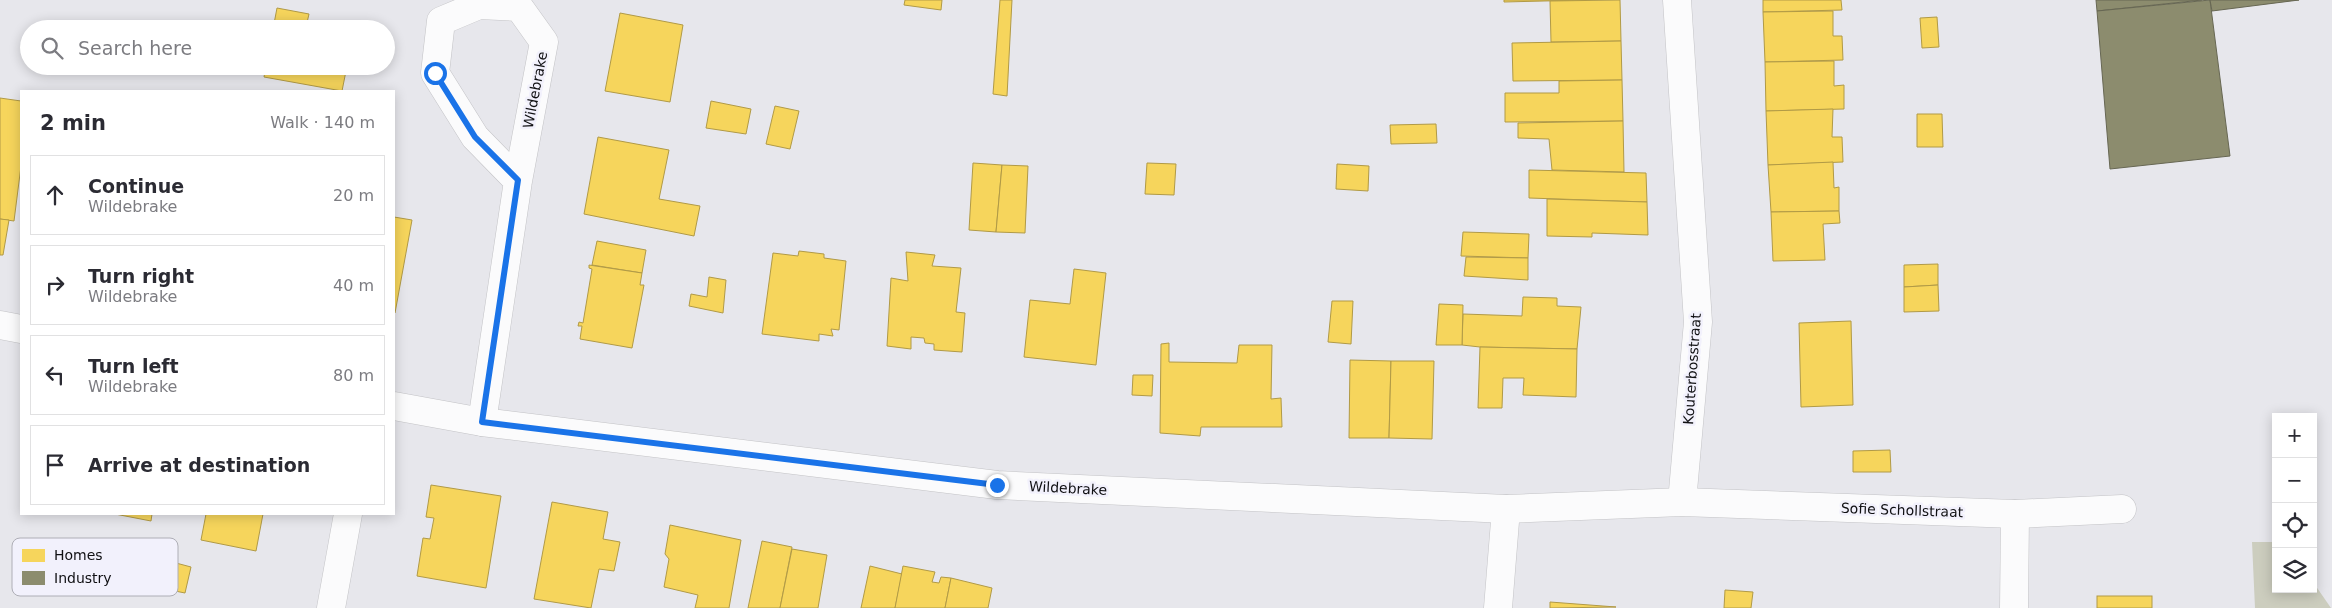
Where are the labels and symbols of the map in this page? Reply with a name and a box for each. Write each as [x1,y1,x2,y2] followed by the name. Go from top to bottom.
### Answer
[520,50,550,130] street label: Wildebrake
[424,62,447,85] route start
[1680,312,1704,425] street label: Kouterbosstraat
[986,474,1009,497] route end
[1029,478,1107,498] street label: Wildebrake
[1841,500,1964,520] street label: Sofie Schollstraat
[12,538,178,596] legend
[54,547,103,563] text: Homes
[54,570,112,586] text: Industry

